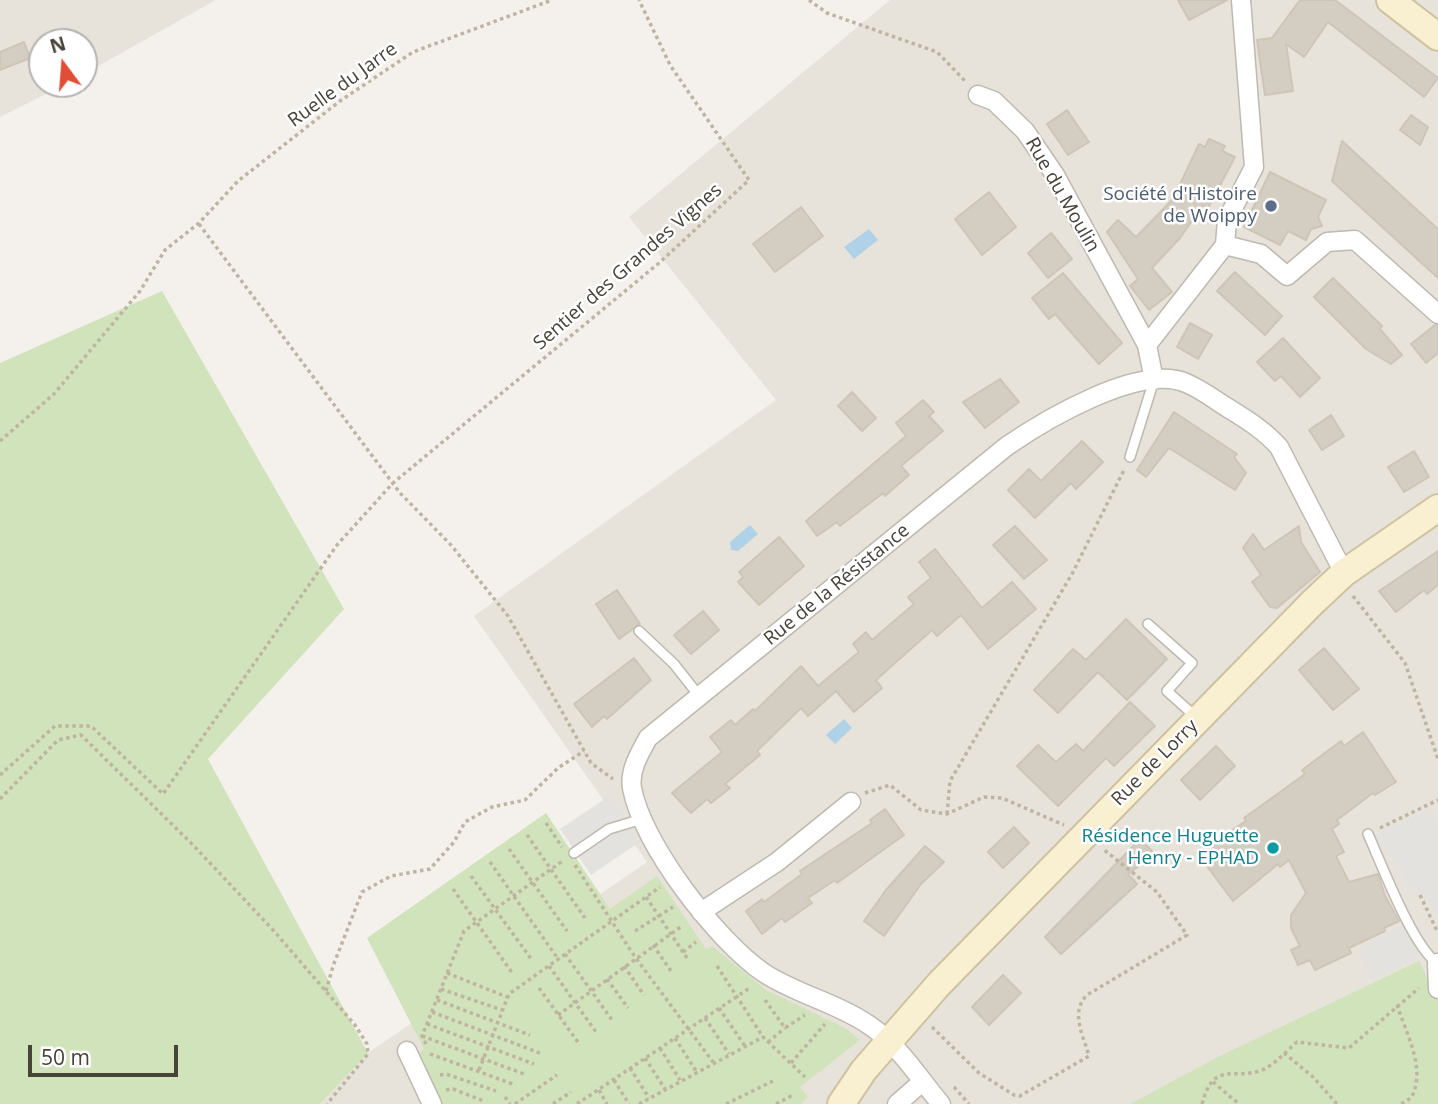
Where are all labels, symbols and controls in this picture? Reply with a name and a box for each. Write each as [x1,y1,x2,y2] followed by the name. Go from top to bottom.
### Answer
[28,28,98,98] north arrow
[47,30,69,59] text: N
[284,38,402,132] street label: Ruelle du Jarre
[1020,134,1104,256] street label: Rue du Moulin
[529,179,727,355] street label: Sentier des Grandes Vignes
[1103,184,1257,228] place label: Société d'Histoire de Woippy
[1263,198,1279,214] marker: Société d'Histoire de Woippy
[760,519,914,651] street label: Rue de la Résistance
[1107,715,1203,811] street label: Rue de Lorry
[1082,826,1259,870] place label: Résidence Huguette Henry - EPHAD
[1265,840,1281,856] marker: Résidence Huguette Henry - EPHAD
[32,1030,182,1074] scale bar
[41,1043,90,1071] text: 50 m

